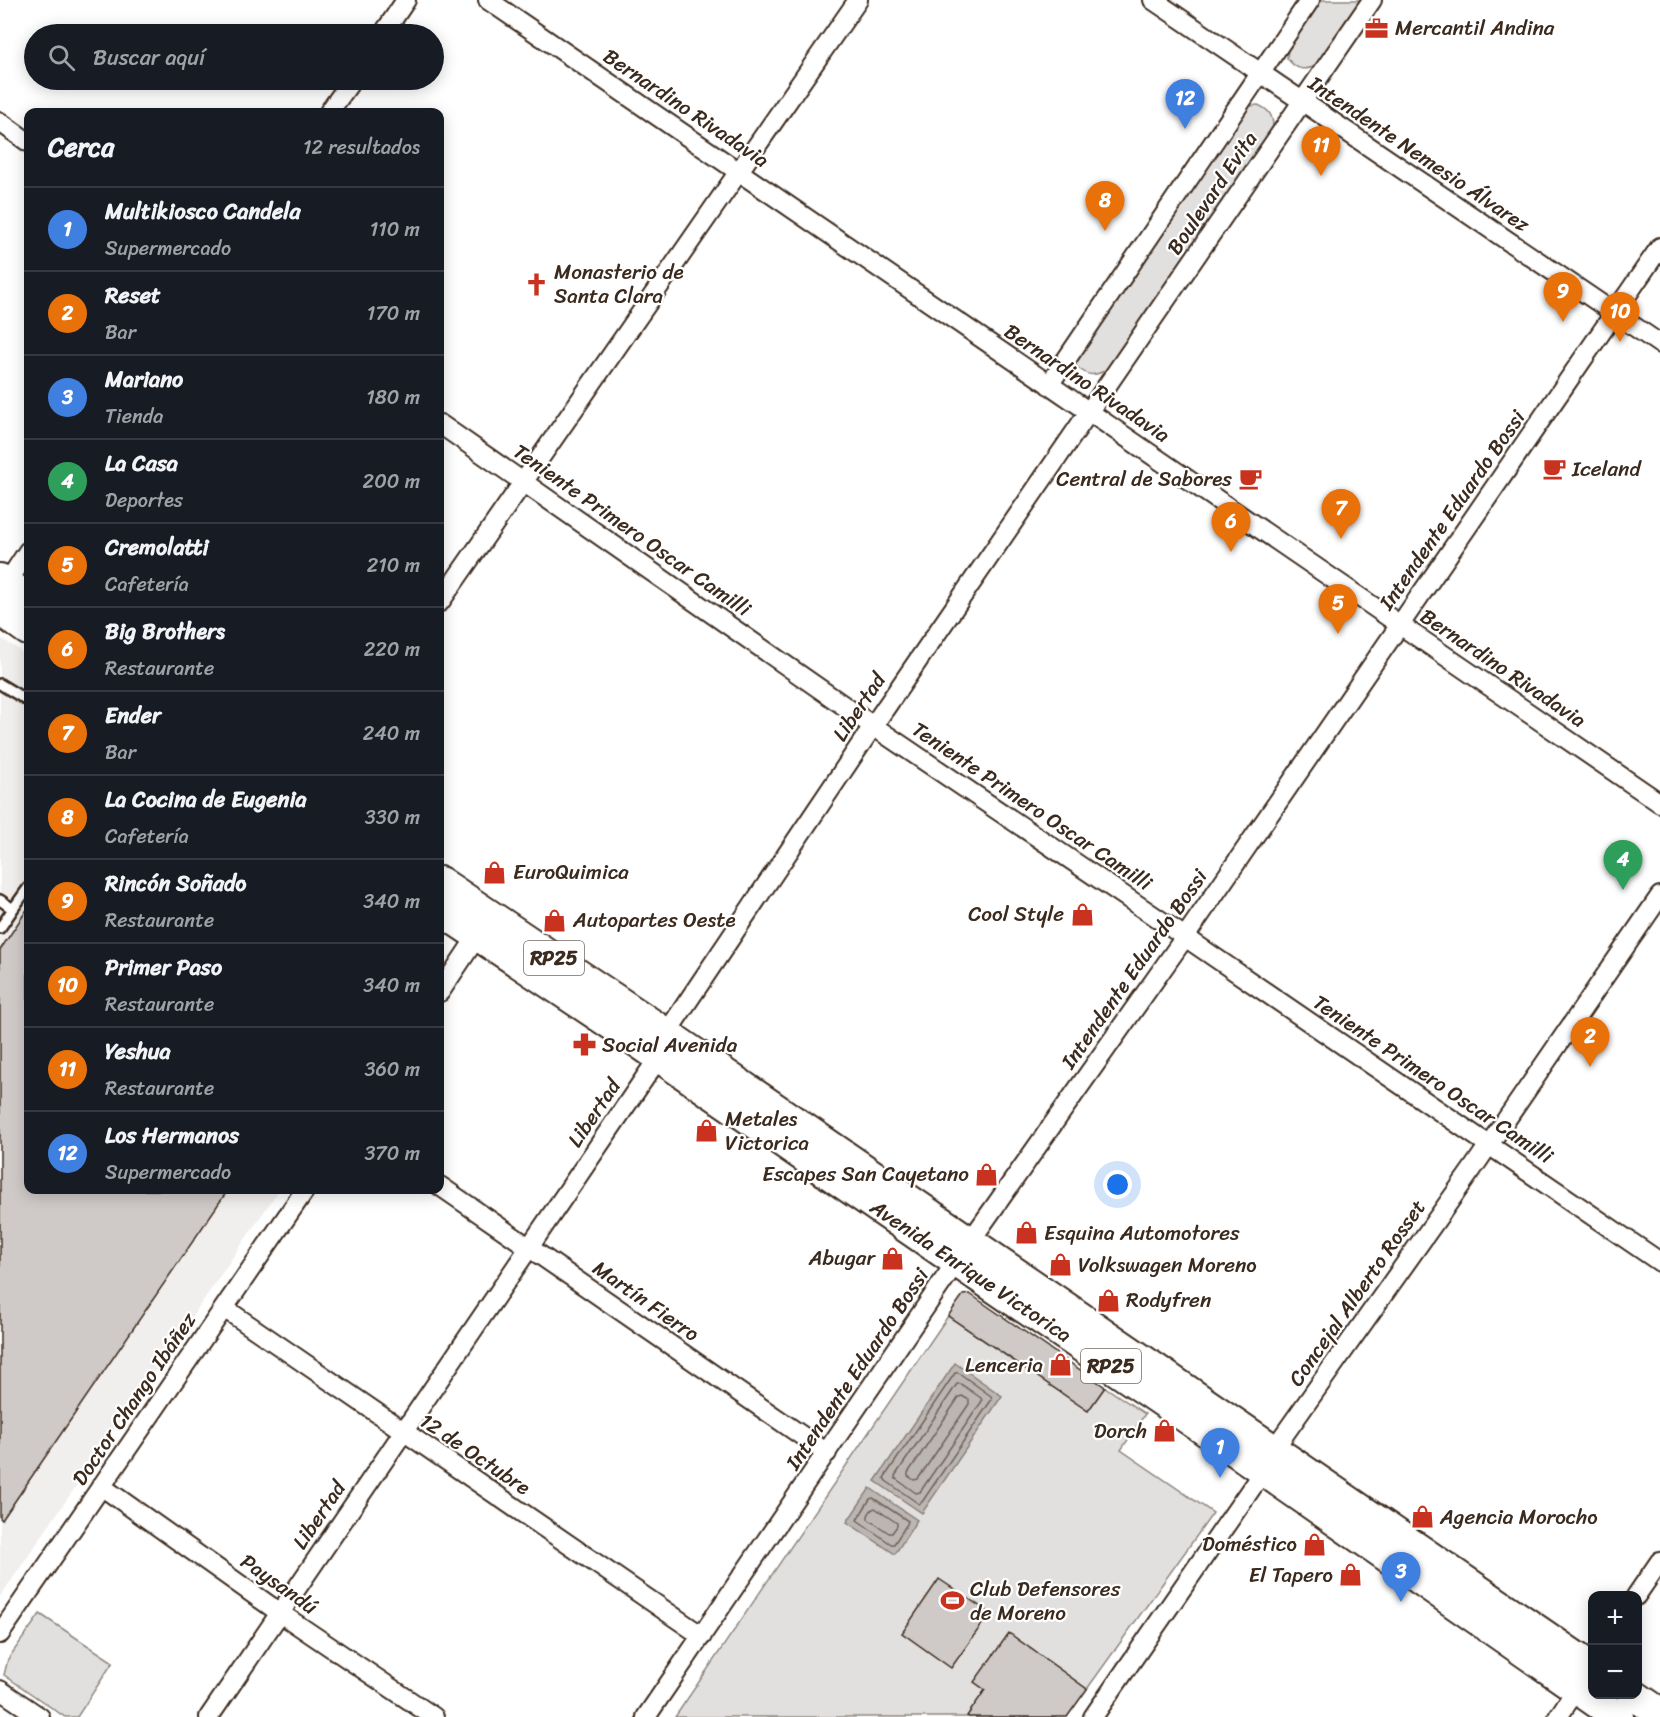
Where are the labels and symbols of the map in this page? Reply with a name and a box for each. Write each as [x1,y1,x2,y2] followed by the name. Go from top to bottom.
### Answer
[1395,9,1555,47] place label: Mercantil Andina
[1364,15,1390,41] office icon: Mercantil Andina
[595,38,777,178] street label: Bernardino Rivadavia
[1299,65,1538,243] street label: Intendente Nemesio Álvarez
[1166,80,1204,129] pin: 12
[1156,123,1268,263] street label: Boulevard Evita
[1302,126,1340,176] pin: 11
[1086,182,1124,231] pin: 8
[554,253,684,315] place label: Monasterio de Santa Clara
[523,271,549,297] church icon: Monasterio de Santa Clara
[1544,272,1582,322] pin: 9
[1600,292,1640,342] pin: 10
[996,313,1178,453] street label: Bernardino Rivadavia
[1368,401,1536,619] street label: Intendente Eduardo Bossi
[505,433,760,628] street label: Teniente Primero Oscar Camilli
[1571,450,1643,488] place label: Iceland
[1541,456,1567,482] cafe icon: Iceland
[1056,460,1232,498] place label: Central de Sabores
[1237,466,1263,492] cafe icon: Central de Sabores
[1322,490,1360,539] pin: 7
[1212,502,1250,552] pin: 6
[1318,584,1358,634] pin: 5
[1412,598,1594,738] street label: Bernardino Rivadavia
[822,663,897,749] street label: Libertad
[904,711,1161,902] street label: Teniente Primero Oscar Camilli
[1604,840,1642,890] pin: 4
[513,853,629,891] place label: EuroQuimica
[482,859,508,885] shop icon: EuroQuimica
[1050,860,1218,1078] street label: Intendente Eduardo Bossi
[968,895,1064,933] place label: Cool Style
[572,901,736,939] place label: Autopartes Oeste
[1069,901,1095,927] shop icon: Cool Style
[542,907,568,933] shop icon: Autopartes Oeste
[524,941,584,975] road number: RP25
[1305,984,1562,1175] street label: Teniente Primero Oscar Camilli
[1570,1018,1610,1067] pin: 2
[602,1026,738,1064] place label: Social Avenida
[571,1032,597,1058] pharmacy icon: Social Avenida
[557,1069,632,1155] street label: Libertad
[725,1100,809,1162] place label: Metales Victorica
[694,1118,720,1144] shop icon: Metales Victorica
[762,1155,969,1193] place label: Escapes San Cayetano
[974,1161,1000,1187] shop icon: Escapes San Cayetano
[1103,1170,1132,1199] your location
[861,1188,1080,1353] street label: Avenida Enrique Victorica
[1278,1191,1436,1395] street label: Concejal Alberto Rosset
[1044,1214,1240,1252] place label: Esquina Automotores
[1013,1220,1039,1246] shop icon: Esquina Automotores
[808,1239,876,1277] place label: Abugar
[880,1245,906,1271] shop icon: Abugar
[1078,1246,1257,1284] place label: Volkswagen Moreno
[584,1250,708,1352] street label: Martín Fierro
[1047,1252,1073,1278] shop icon: Volkswagen Moreno
[774,1259,940,1479] street label: Intendente Eduardo Bossi
[1126,1281,1211,1319] place label: Rodyfren
[1095,1287,1121,1313] shop icon: Rodyfren
[62,1303,207,1494] street label: Doctor Chango Ibáñez
[965,1346,1043,1384] place label: Lenceria
[1081,1349,1141,1383] road number: RP25
[1048,1352,1074,1378] shop icon: Lenceria
[411,1402,539,1506] street label: 12 de Octubre
[1094,1412,1147,1450] place label: Dorch
[1152,1418,1178,1444] shop icon: Dorch
[1200,1428,1240,1478] pin: 1
[282,1471,357,1557] street label: Libertad
[1439,1498,1598,1536] place label: Agencia Morocho
[1409,1504,1435,1530] shop icon: Agencia Morocho
[1202,1525,1297,1563] place label: Doméstico
[1302,1531,1328,1557] shop icon: Doméstico
[232,1543,327,1625] street label: Paysandú
[1382,1552,1420,1602] pin: 3
[1249,1556,1333,1594] place label: El Tapero
[1338,1562,1364,1588] shop icon: El Tapero
[970,1570,1121,1632] place label: Club Defensores de Moreno
[939,1588,965,1614] sports icon: Club Defensores de Moreno

